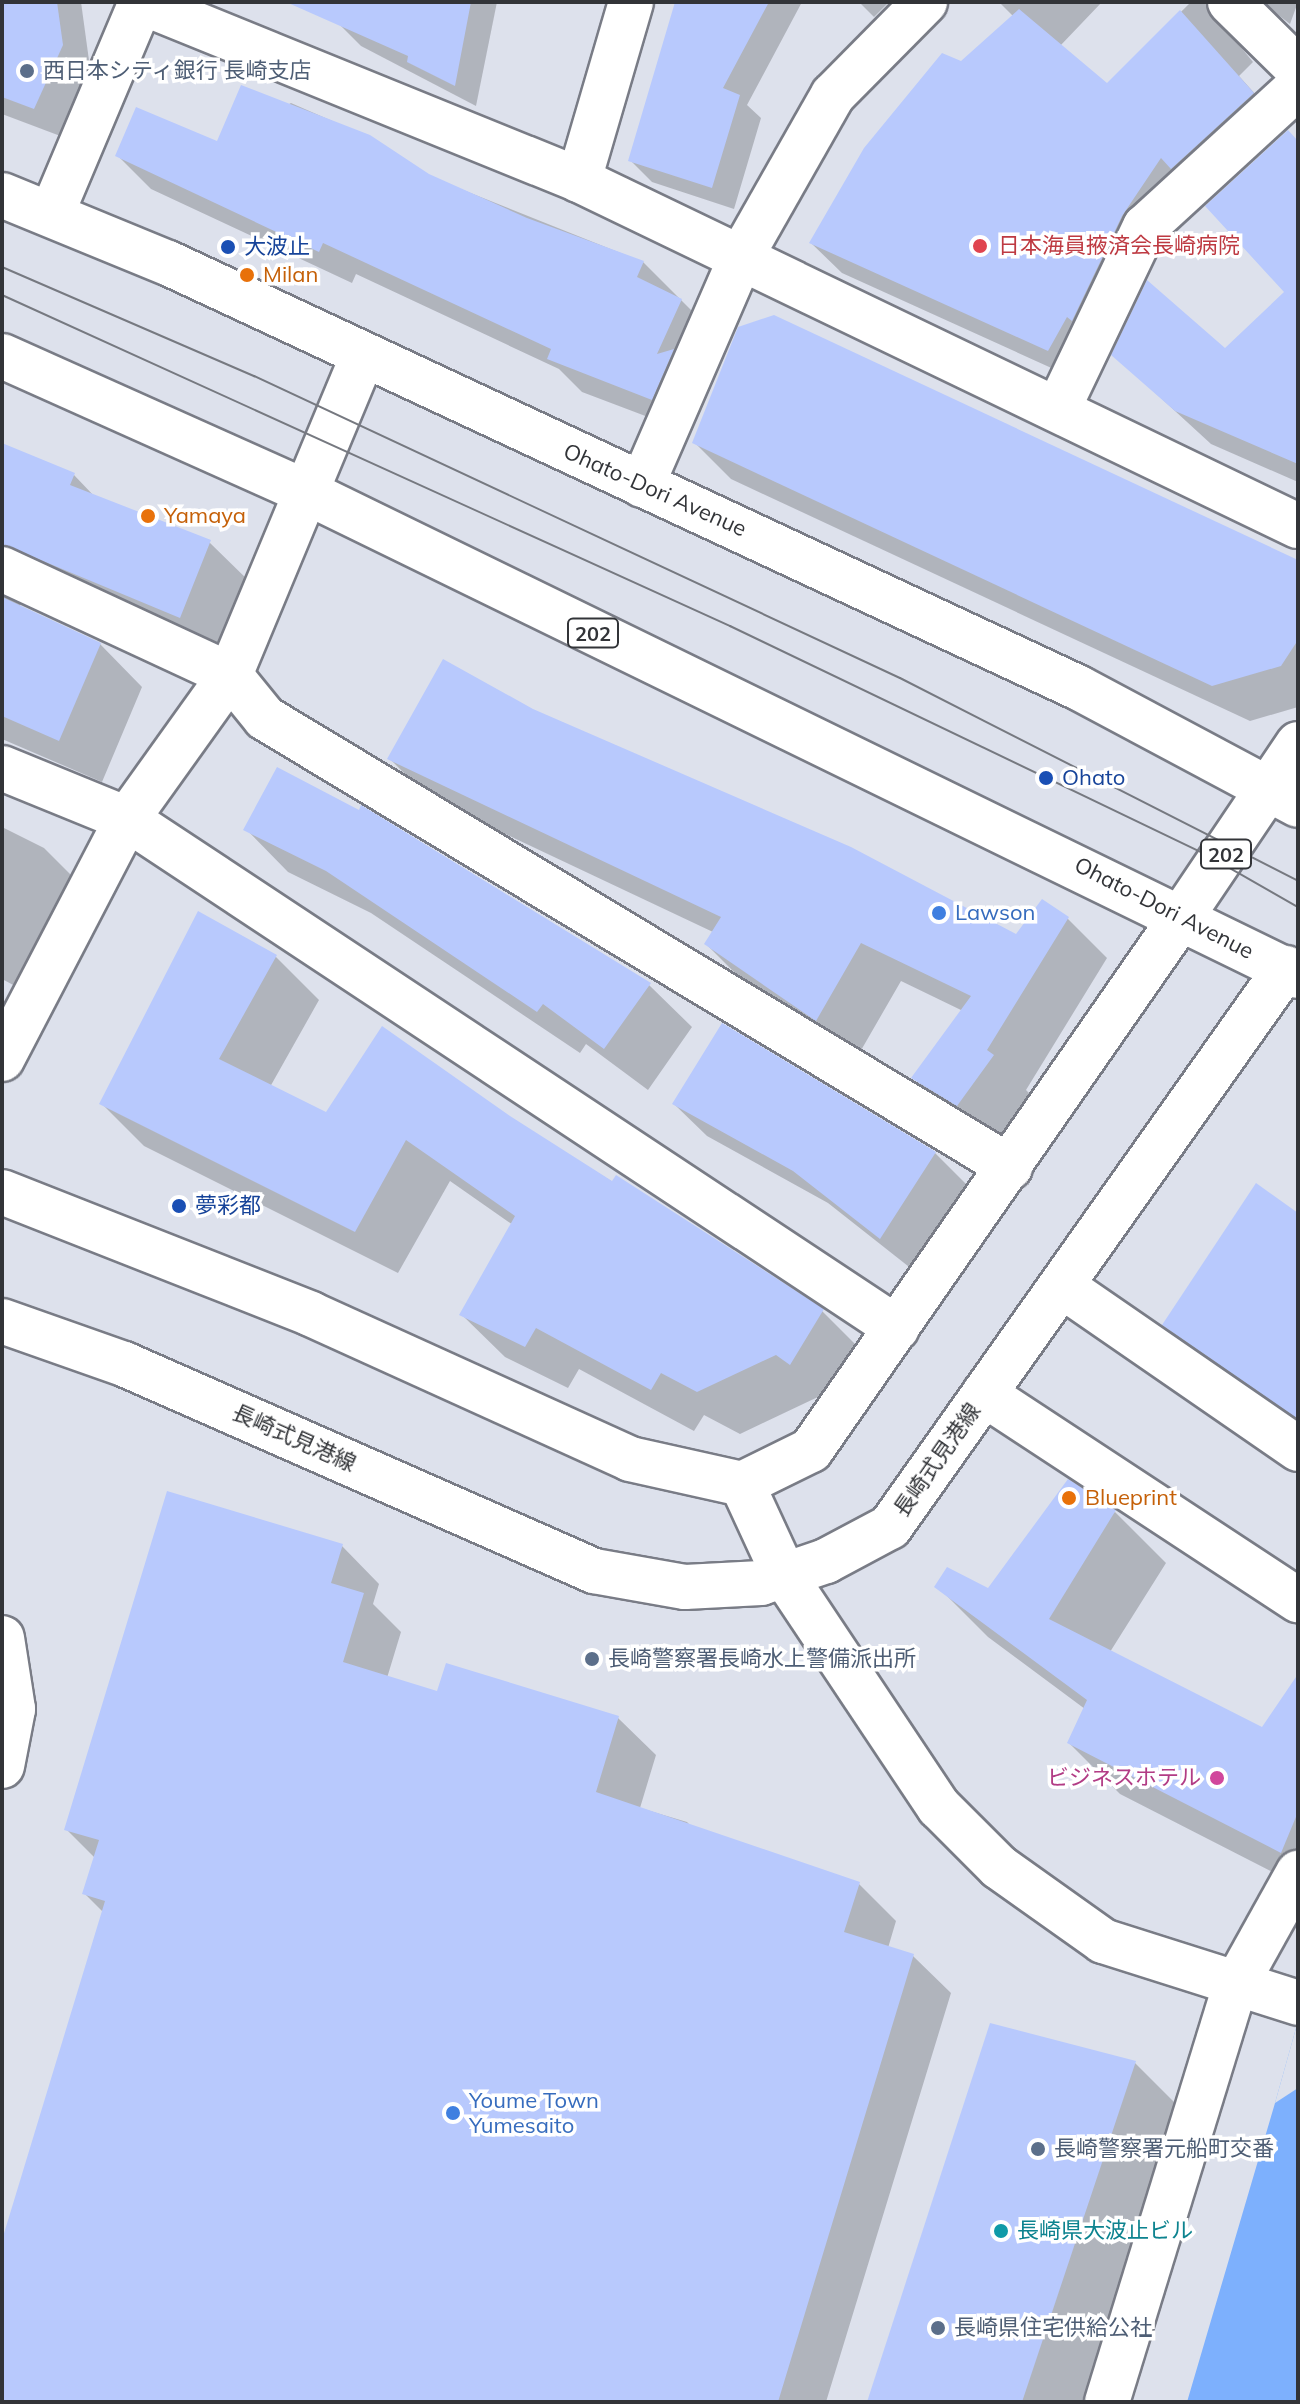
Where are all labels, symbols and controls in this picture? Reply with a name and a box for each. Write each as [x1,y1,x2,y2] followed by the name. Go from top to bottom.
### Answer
[43,58,313,84] place label: 西日本シティ銀行 長崎支店
[18,62,36,80] marker: 西日本シティ銀行 長崎支店
[998,233,1240,259] place label: 日本海員掖済会長崎病院
[244,234,310,260] place label: 大波止
[969,235,991,257] marker: 日本海員掖済会長崎病院
[219,238,237,256] marker: 大波止
[263,262,318,288] place label: Milan
[238,266,256,284] marker: Milan
[559,438,751,542] street label: Ohato-Dori Avenue
[164,503,246,529] place label: Yamaya
[139,507,157,525] marker: Yamaya
[567,617,619,649] road number: 202
[1062,765,1125,791] place label: Ohato
[1037,769,1055,787] marker: Ohato
[1200,838,1252,870] road number: 202
[1070,851,1258,965] street label: Ohato-Dori Avenue
[955,900,1035,926] place label: Lawson
[930,904,948,922] marker: Lawson
[195,1193,261,1219] place label: 夢彩都
[170,1197,188,1215] marker: 夢彩都
[888,1398,986,1522] street label: 長崎式見港線
[228,1399,360,1477] street label: 長崎式見港線
[1085,1485,1177,1511] place label: Blueprint
[1060,1489,1078,1507] marker: Blueprint
[608,1646,916,1672] place label: 長崎警察署長崎水上警備派出所
[583,1650,601,1668] marker: 長崎警察署長崎水上警備派出所
[1047,1765,1201,1791] place label: ビジネスホテル
[1208,1769,1226,1787] marker: ビジネスホテル
[469,2087,599,2138] place label: Youme Town Yumesaito
[444,2104,462,2122] marker: Youme Town Yumesaito
[1054,2136,1274,2162] place label: 長崎警察署元船町交番
[1029,2140,1047,2158] marker: 長崎警察署元船町交番
[1017,2218,1193,2244] place label: 長崎県大波止ビル
[992,2222,1010,2240] marker: 長崎県大波止ビル
[954,2315,1152,2341] place label: 長崎県住宅供給公社
[929,2319,947,2337] marker: 長崎県住宅供給公社

